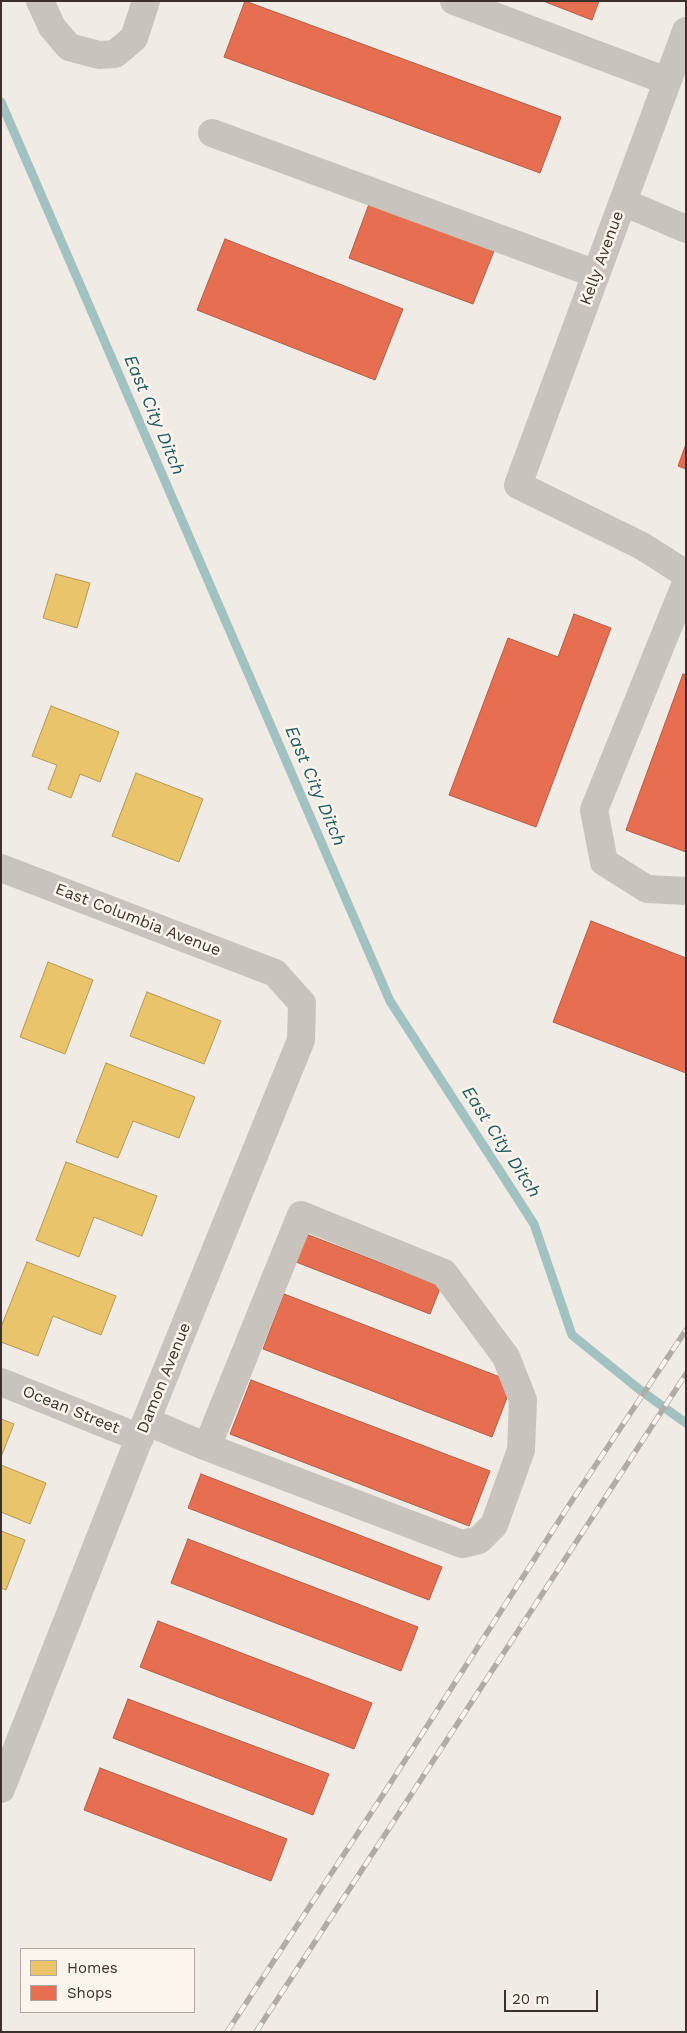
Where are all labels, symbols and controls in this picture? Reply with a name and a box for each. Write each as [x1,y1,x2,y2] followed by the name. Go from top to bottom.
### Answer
[576,208,628,308] street label: Kelly Avenue
[119,352,189,478] water label: East City Ditch
[280,723,350,849] water label: East City Ditch
[52,880,224,960] street label: East Columbia Avenue
[457,1082,545,1202] water label: East City Ditch
[133,1320,195,1436] street label: Damon Avenue
[20,1382,122,1438] street label: Ocean Street
[20,1948,195,2013] legend
[67,1959,118,1977] text: Homes
[507,1980,601,2012] scale bar
[67,1984,112,2002] text: Shops
[512,1990,550,2008] text: 20 m

